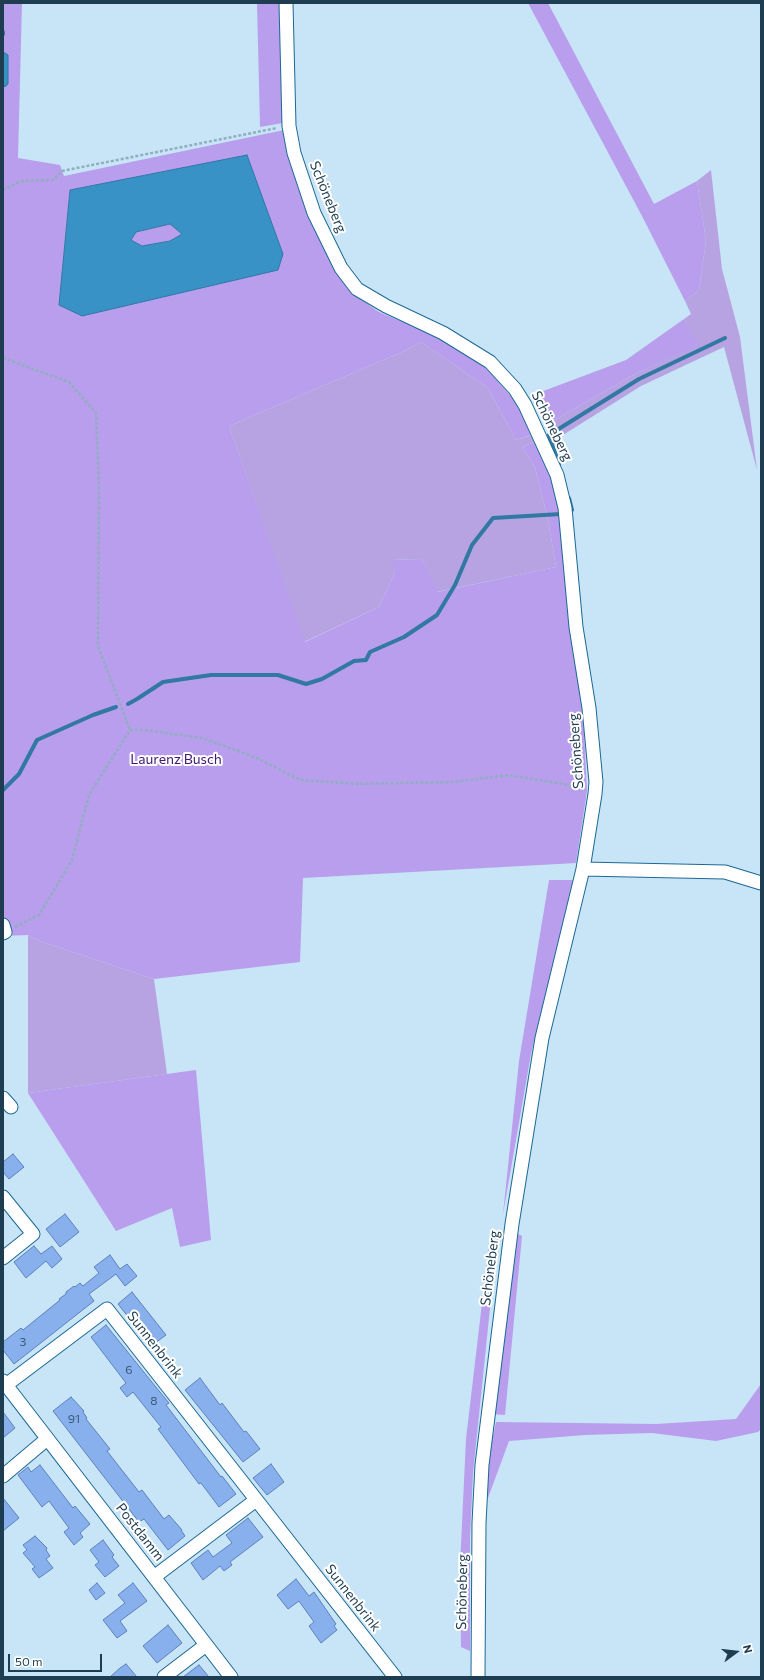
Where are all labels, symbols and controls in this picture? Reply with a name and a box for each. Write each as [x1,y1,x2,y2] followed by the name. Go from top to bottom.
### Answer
[306,159,350,235] street label: Schöneberg
[528,388,576,464] street label: Schöneberg
[565,713,587,789] street label: Schöneberg
[130,751,222,767] park label: Laurenz Busch
[477,1229,503,1307] street label: Schöneberg
[124,1308,186,1382] street label: Sunnenbrink
[20,1335,26,1349] house number: 3
[125,1363,133,1377] house number: 6
[150,1394,158,1408] house number: 8
[68,1412,80,1426] house number: 91
[112,1500,168,1564] street label: Postdamm
[453,1554,471,1630] street label: Schöneberg
[322,1561,384,1635] street label: Sunnenbrink
[716,1632,756,1672] north arrow
[741,1643,755,1654] text: N
[10,1646,104,1672] scale bar
[15,1654,43,1668] text: 50 m

